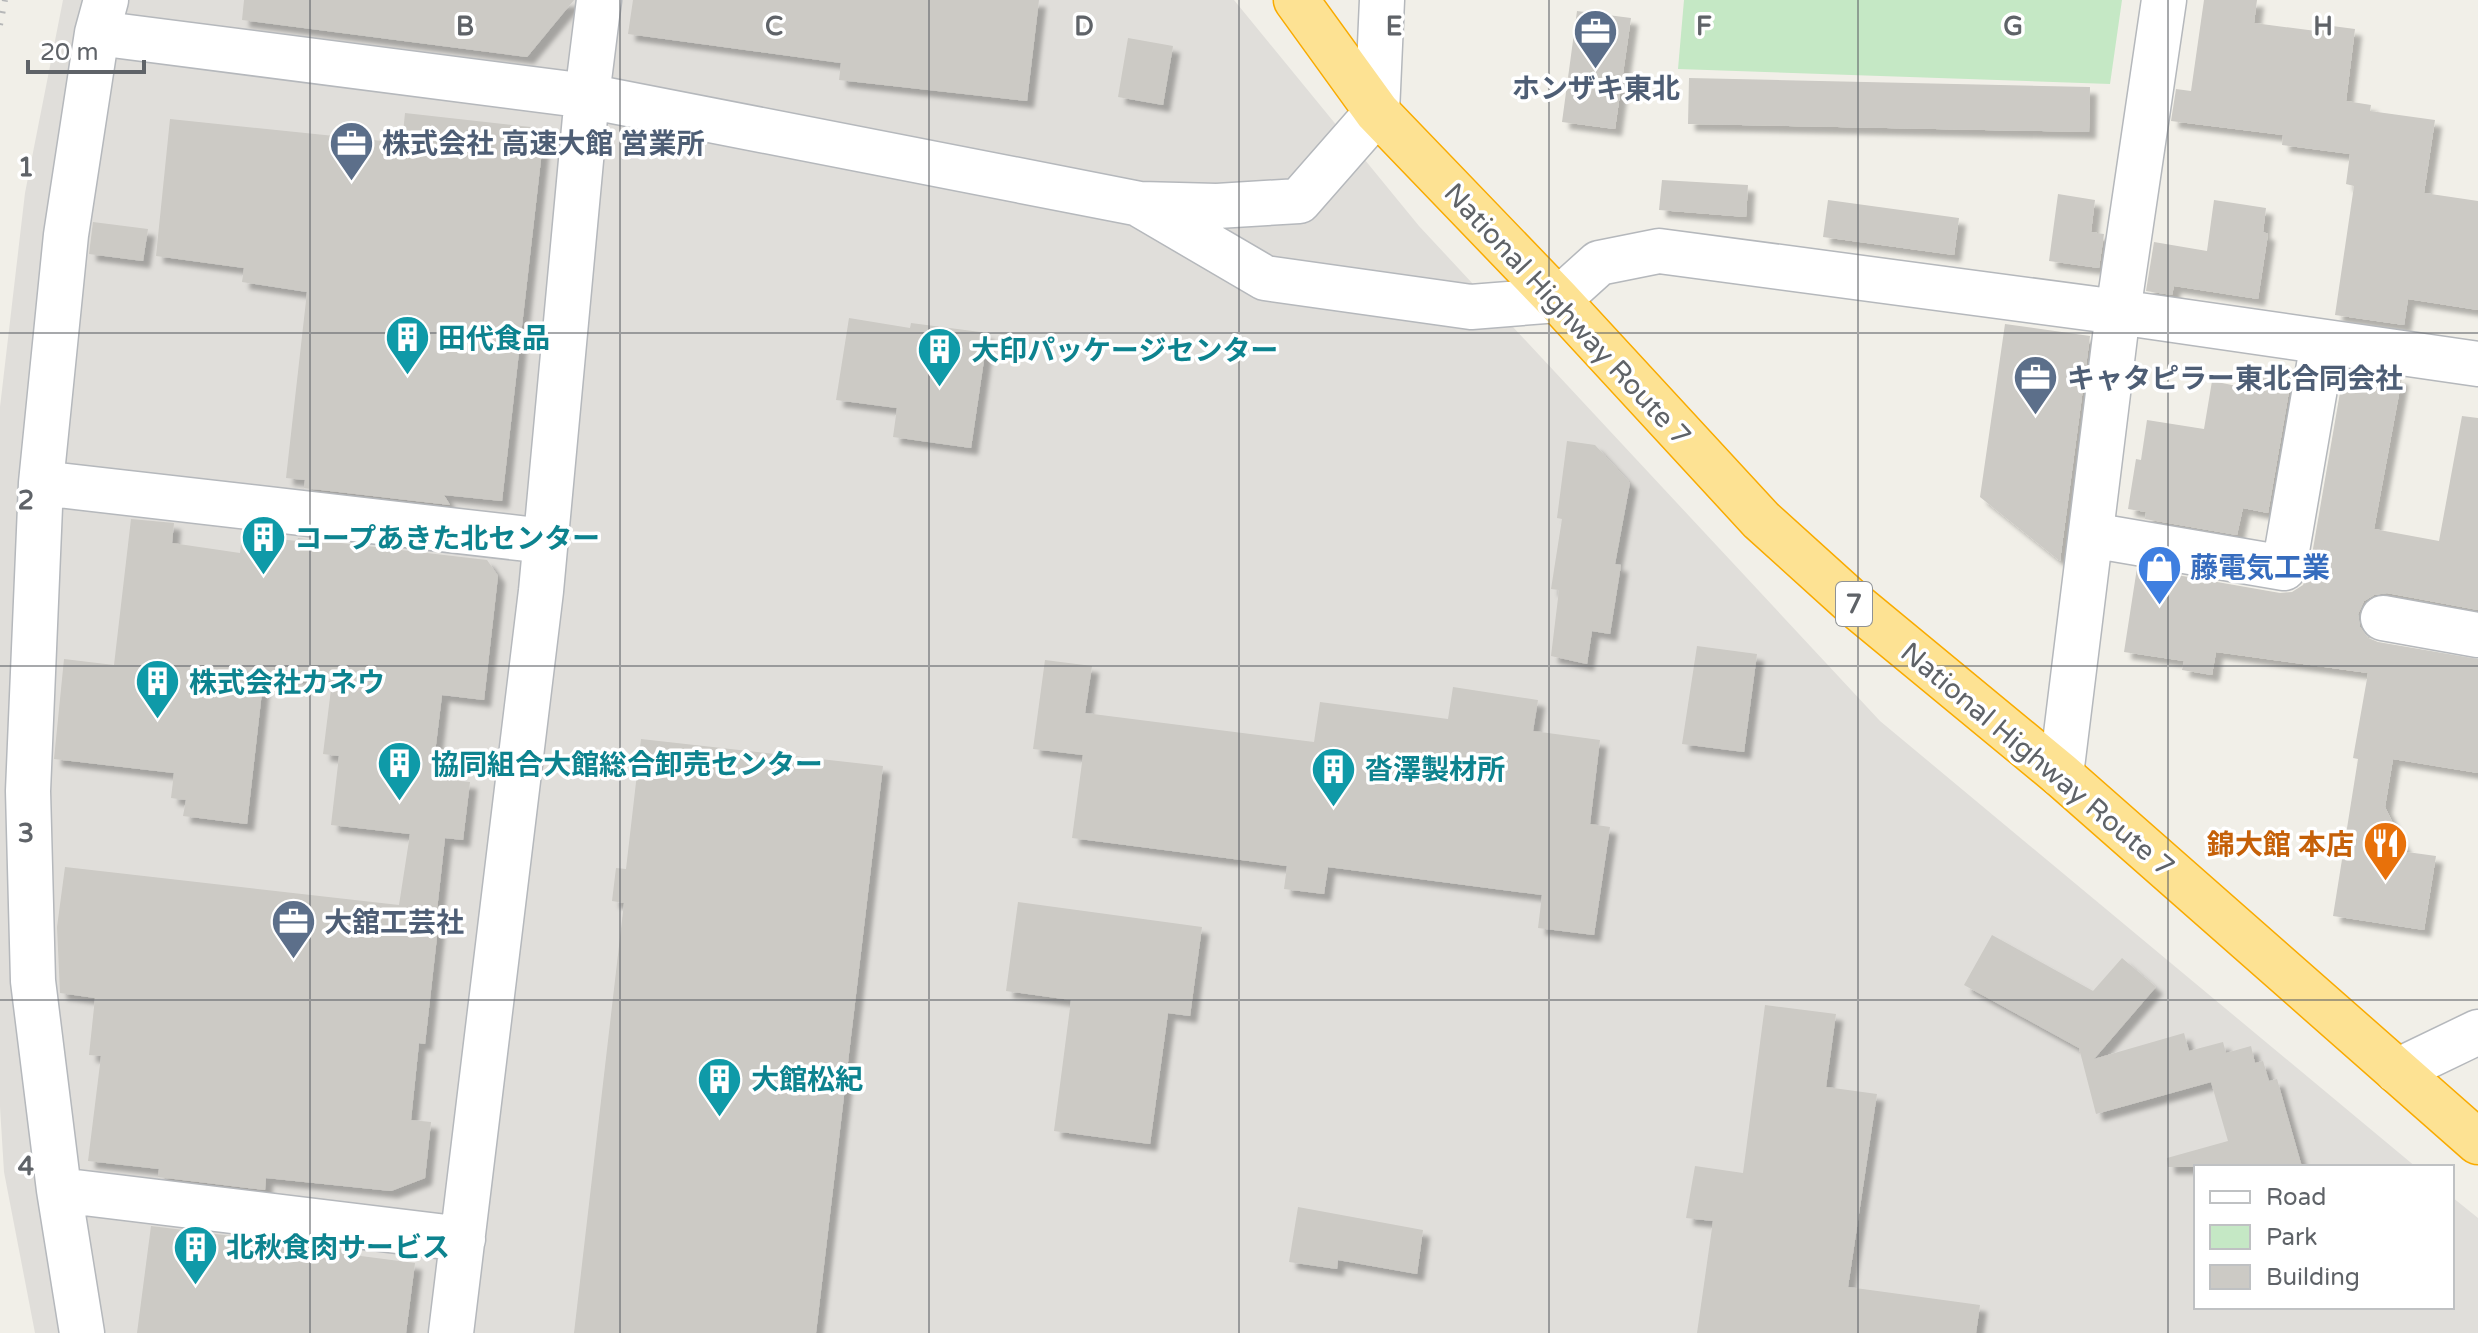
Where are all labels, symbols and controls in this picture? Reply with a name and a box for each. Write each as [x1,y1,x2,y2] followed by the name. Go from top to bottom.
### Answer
[1572,7,1620,70] office icon: ホンザキ東北
[456,11,474,42] text: B
[765,11,783,42] text: C
[1074,11,1094,42] text: D
[1386,11,1402,42] text: E
[1696,11,1712,42] text: F
[2003,11,2023,42] text: G
[2313,11,2333,42] text: H
[28,24,144,74] scale bar
[40,38,98,67] text: 20 m
[1512,72,1680,106] place label: ホンザキ東北
[327,119,375,182] office icon: 株式会社 高速大館 営業所
[382,127,705,161] place label: 株式会社 高速大館 営業所
[18,152,34,183] text: 1
[1437,176,1698,453] street label: National Highway Route 7
[383,314,431,377] building icon: 田代食品
[438,322,550,356] place label: 田代食品
[916,326,964,389] building icon: 大印パッケージセンター
[971,334,1278,368] place label: 大印パッケージセンター
[2012,354,2060,417] office icon: キャタピラー東北合同会社
[2067,362,2403,396] place label: キャタピラー東北合同会社
[18,485,34,516] text: 2
[239,514,287,577] building icon: コープあきた北センター
[294,522,600,556] place label: コープあきた北センター
[2135,543,2183,606] shop icon: 藤電気工業
[2190,551,2330,585] place label: 藤電気工業
[1836,582,1872,626] road number: 7
[1894,635,2181,884] street label: National Highway Route 7
[134,658,182,721] building icon: 株式会社カネウ
[189,666,385,700] place label: 株式会社カネウ
[376,740,424,803] building icon: 協同組合大館総合卸売センター
[1310,745,1358,808] building icon: 沓澤製材所
[431,748,823,782] place label: 協同組合大館総合卸売センター
[1365,753,1505,787] place label: 沓澤製材所
[18,818,34,849] text: 3
[2361,820,2409,883] restaurant icon: 錦大館 本店
[2207,828,2354,862] place label: 錦大館 本店
[269,898,317,961] office icon: 大舘工芸社
[324,906,464,940] place label: 大舘工芸社
[696,1055,744,1118] building icon: 大館松紀
[751,1063,863,1097] place label: 大館松紀
[18,1151,34,1182] text: 4
[2194,1165,2454,1309] legend
[2266,1183,2326,1212] text: Road
[171,1223,219,1286] building icon: 北秋食肉サービス
[2266,1223,2317,1252] text: Park
[226,1231,450,1265] place label: 北秋食肉サービス
[2266,1263,2360,1292] text: Building

